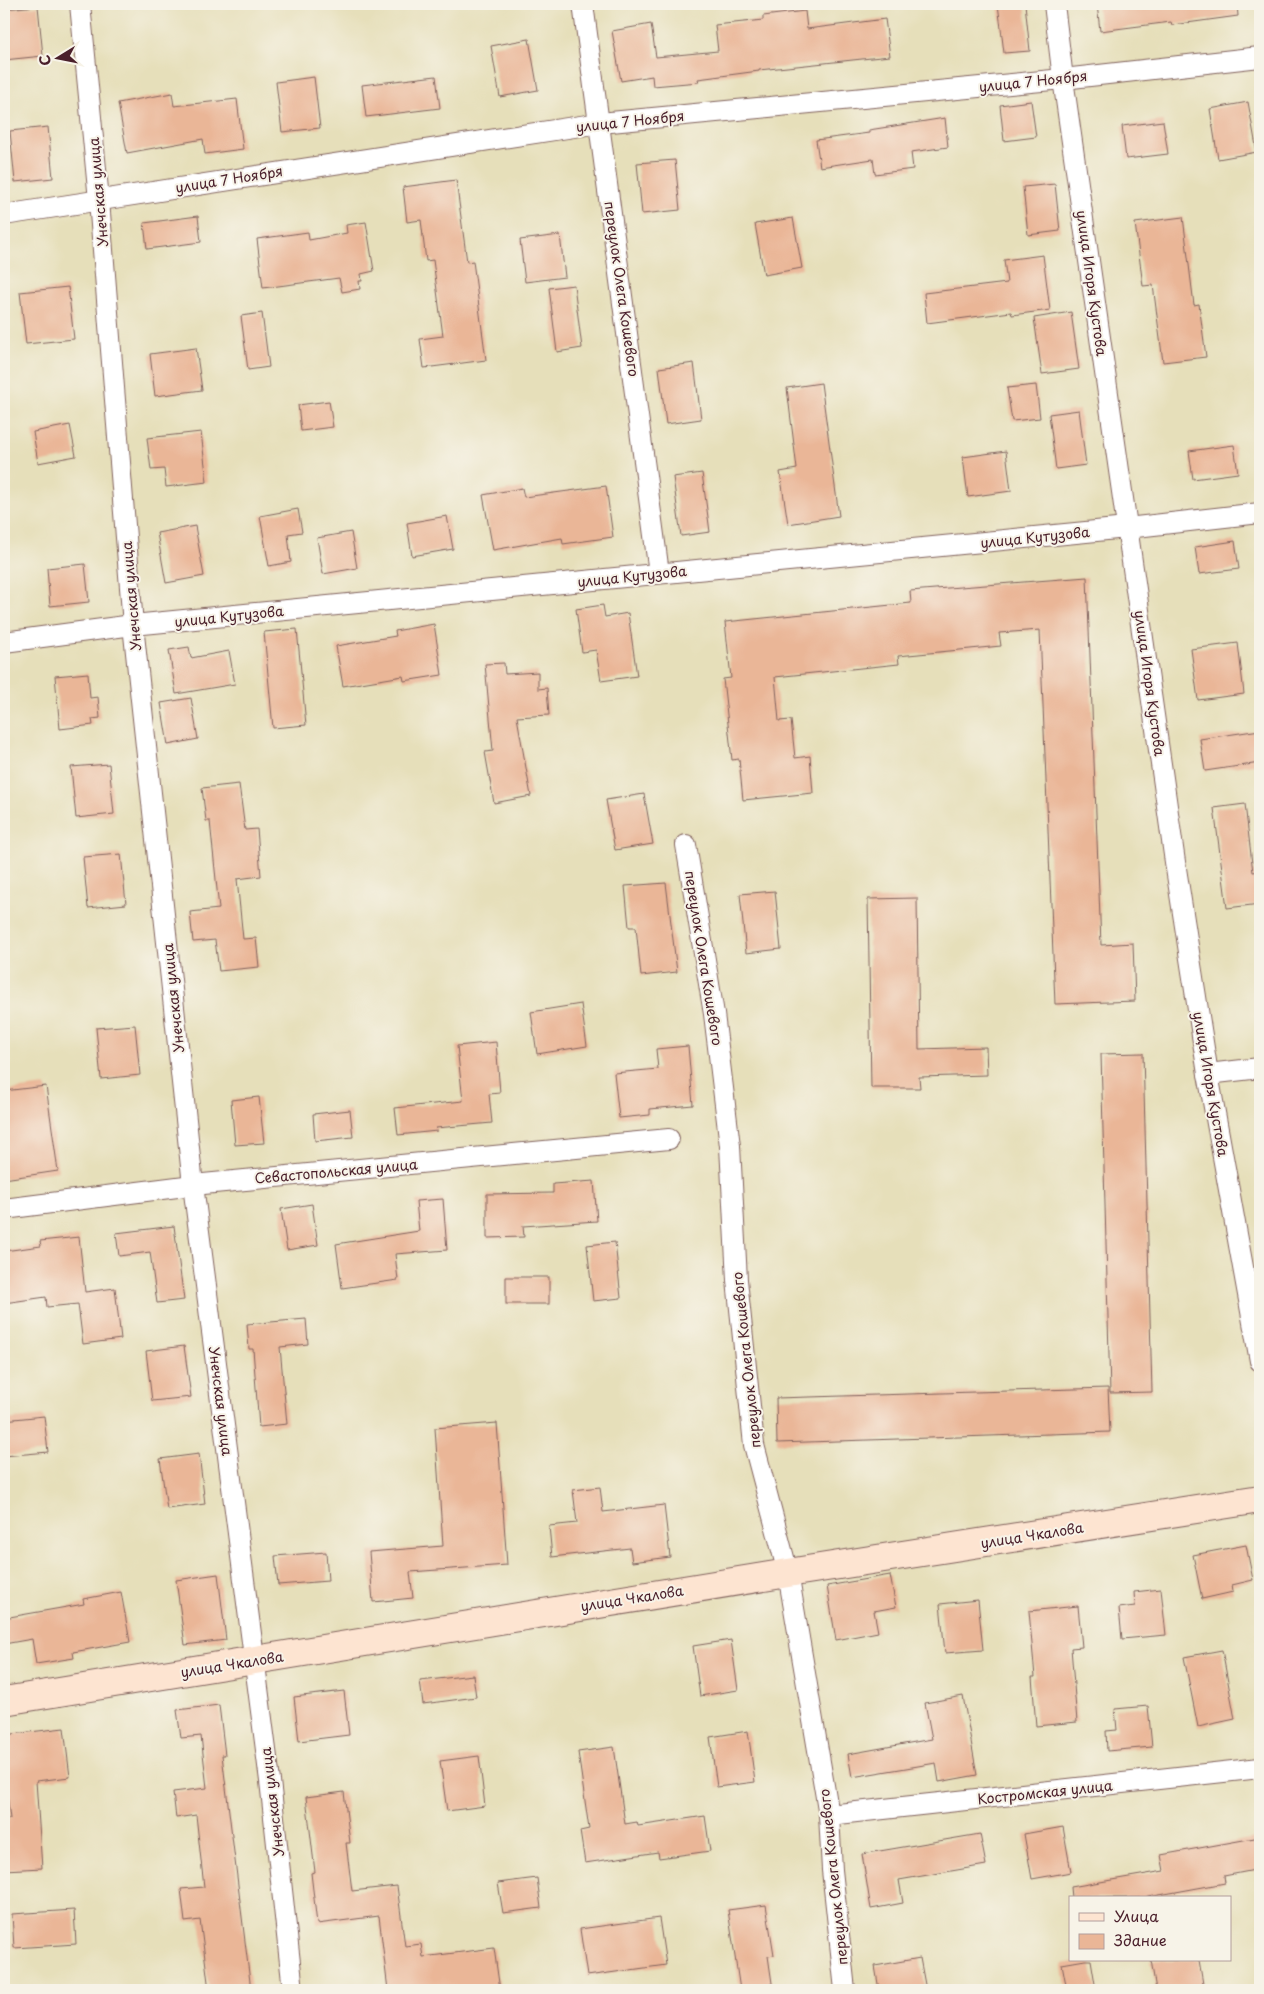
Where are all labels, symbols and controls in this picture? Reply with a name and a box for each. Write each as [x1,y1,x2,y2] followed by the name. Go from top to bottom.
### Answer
[32,32,82,82] north arrow
[33,53,56,67] text: С
[978,65,1088,97] street label: улица 7 Ноября
[575,105,685,137] street label: улица 7 Ноября
[83,136,113,248] street label: Унечская улица
[174,160,284,198] street label: улица 7 Ноября
[599,200,645,378] street label: переулок Олега Кошевого
[1071,209,1113,358] street label: улица Игоря Кустова
[979,521,1091,553] street label: улица Кутузова
[116,540,146,652] street label: Унечская улица
[576,560,688,592] street label: улица Кутузова
[173,600,285,632] street label: улица Кутузова
[1129,609,1171,758] street label: улица Игоря Кустова
[680,869,728,1047] street label: переулок Олега Кошевого
[157,942,189,1054] street label: Унечская улица
[1188,1010,1234,1159] street label: улица Игоря Кустова
[254,1153,419,1189] street label: Севастопольская улица
[726,1271,766,1449] street label: переулок Олега Кошевого
[204,1345,238,1457] street label: Унечская улица
[979,1516,1085,1553] street label: улица Чкалова
[579,1579,685,1616] street label: улица Чкалова
[179,1645,285,1682] street label: улица Чкалова
[255,1746,289,1858] street label: Унечская улица
[976,1774,1114,1810] street label: Костромская улица
[813,1788,853,1966] street label: переулок Олега Кошевого
[1069,1896,1232,1962] legend
[1114,1904,1159,1927] text: Улица
[1114,1928,1167,1951] text: Здание

